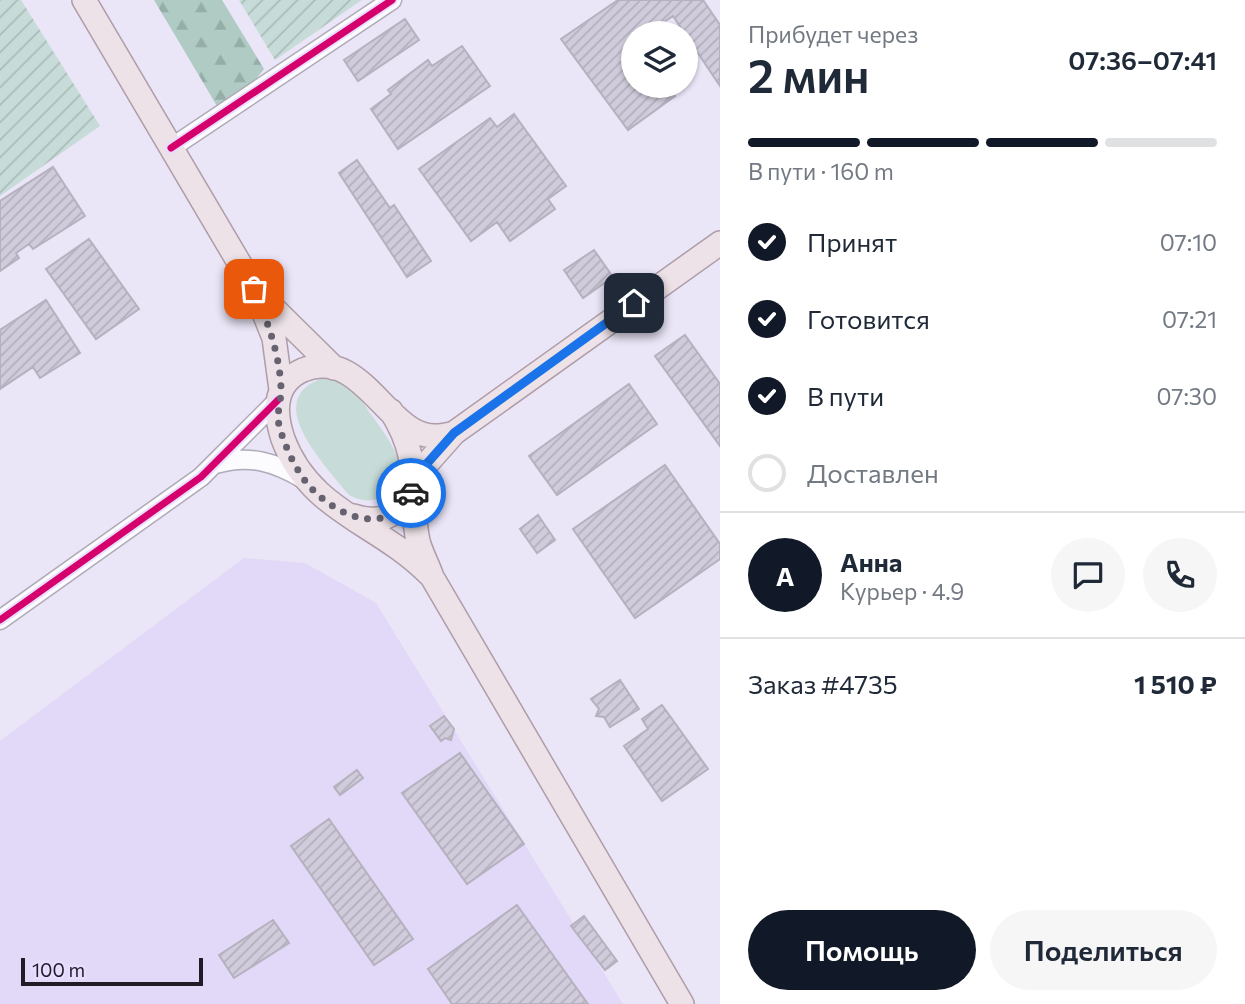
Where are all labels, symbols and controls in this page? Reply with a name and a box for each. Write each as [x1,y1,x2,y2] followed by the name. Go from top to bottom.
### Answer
[748,20,918,48] text: Прибудет через
[621,21,698,98] map controls
[621,21,698,98] button: layers
[1068,44,1217,75] text: 07:36–07:41
[748,46,870,102] text: 2 мин
[748,157,894,185] text: В пути · 160 m
[748,223,786,261] icon: check
[807,226,897,257] text: Принят
[1160,228,1217,256] text: 07:10
[224,259,284,319] pin
[235,270,273,308] icon: bag
[604,273,664,333] pin
[615,284,653,322] icon: home
[748,300,786,338] icon: check
[807,303,930,334] text: Готовится
[1162,305,1217,333] text: 07:21
[748,377,786,415] icon: check
[807,380,884,411] text: В пути
[1156,382,1217,410] text: 07:30
[807,457,939,488] text: Доставлен
[376,458,446,528] courier
[392,474,430,512] icon: car
[1051,538,1125,612] button: chat
[1143,538,1217,612] button: phone
[840,546,902,577] text: Анна
[776,560,794,591] text: А
[840,577,964,605] text: Курьер · 4.9
[748,668,898,699] text: Заказ #4735
[1134,668,1217,699] text: 1 510 ₽
[748,910,976,990] button: Помощь
[990,910,1217,990] button: Поделиться
[21,955,203,987] scale bar
[32,958,85,981] text: 100 m

